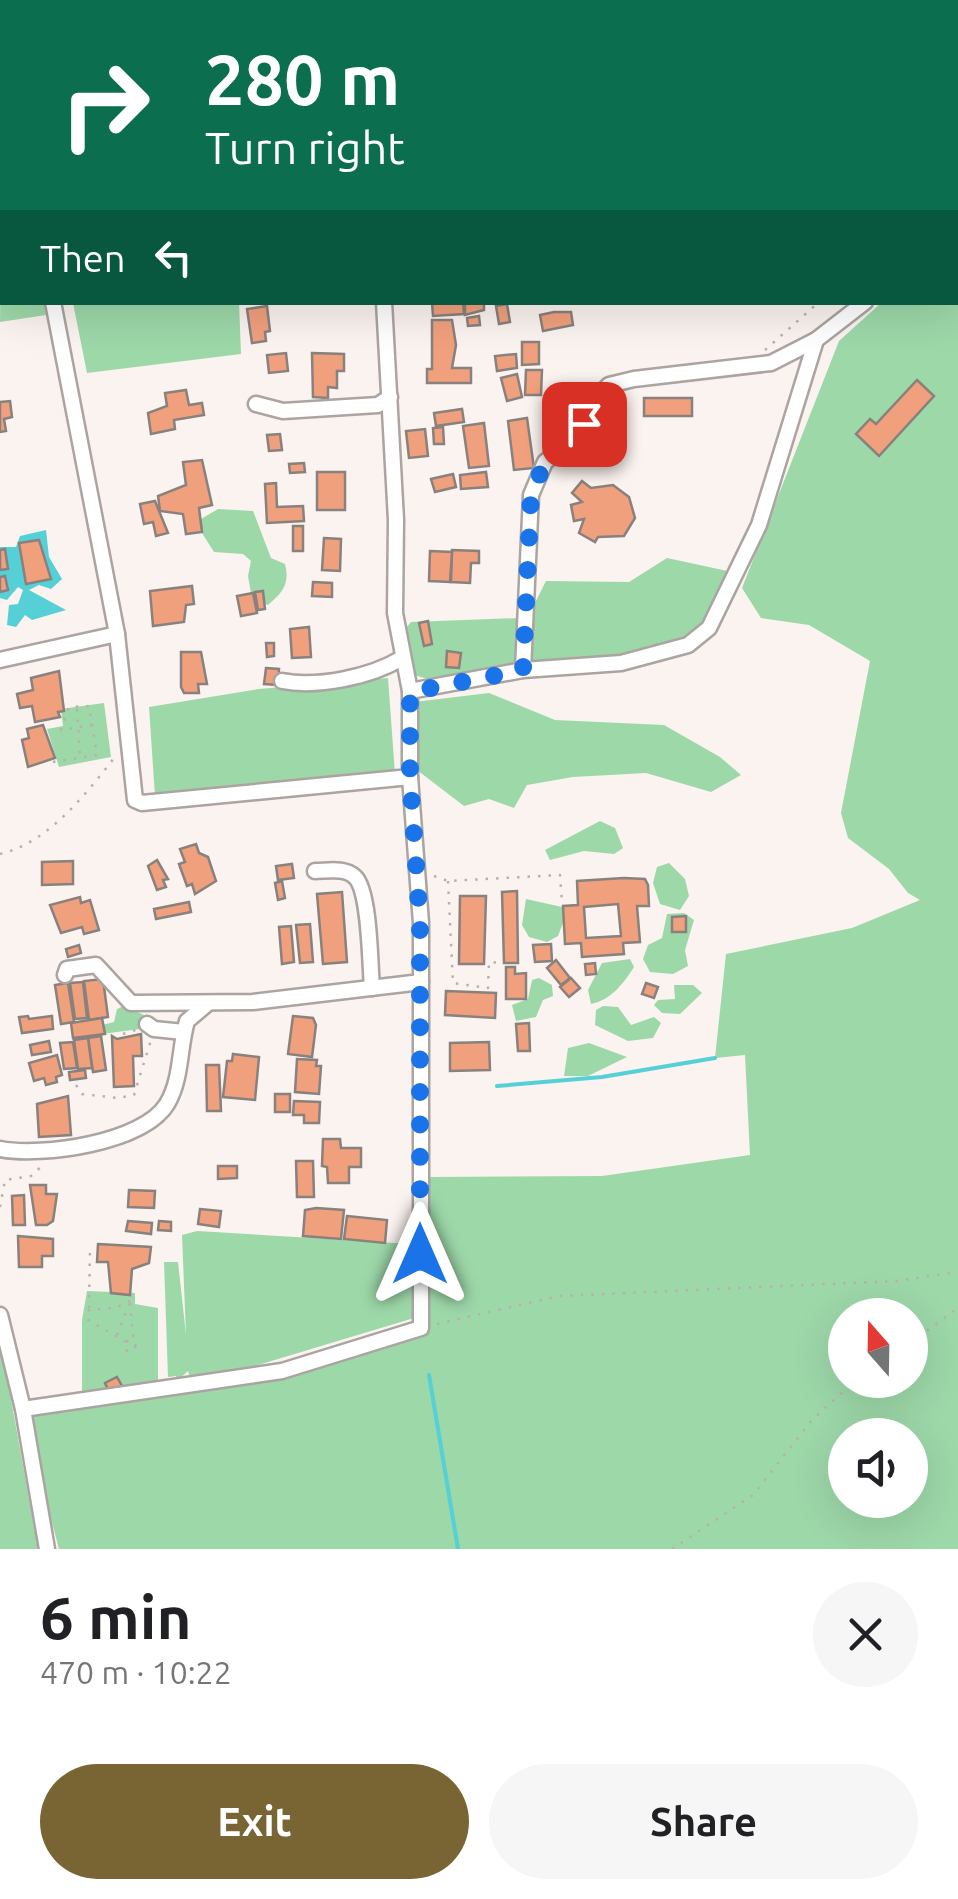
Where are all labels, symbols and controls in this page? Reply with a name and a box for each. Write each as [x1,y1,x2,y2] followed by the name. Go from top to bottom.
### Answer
[40,40,170,170] icon: right
[205,40,400,118] text: 280 m
[205,122,405,173] text: Turn right
[146,230,201,285] icon: left
[40,237,126,279] text: Then
[542,382,627,467] pin
[557,397,612,452] icon: arrive
[368,1202,472,1306] position arrow
[828,1298,928,1398] north arrow
[828,1298,928,1518] map controls
[828,1418,928,1518] button: sound
[813,1582,918,1687] button: close
[40,1583,192,1650] text: 6 min
[40,1654,232,1690] text: 470 m · 10:22
[40,1764,469,1879] button: Exit
[489,1764,918,1879] button: Share

